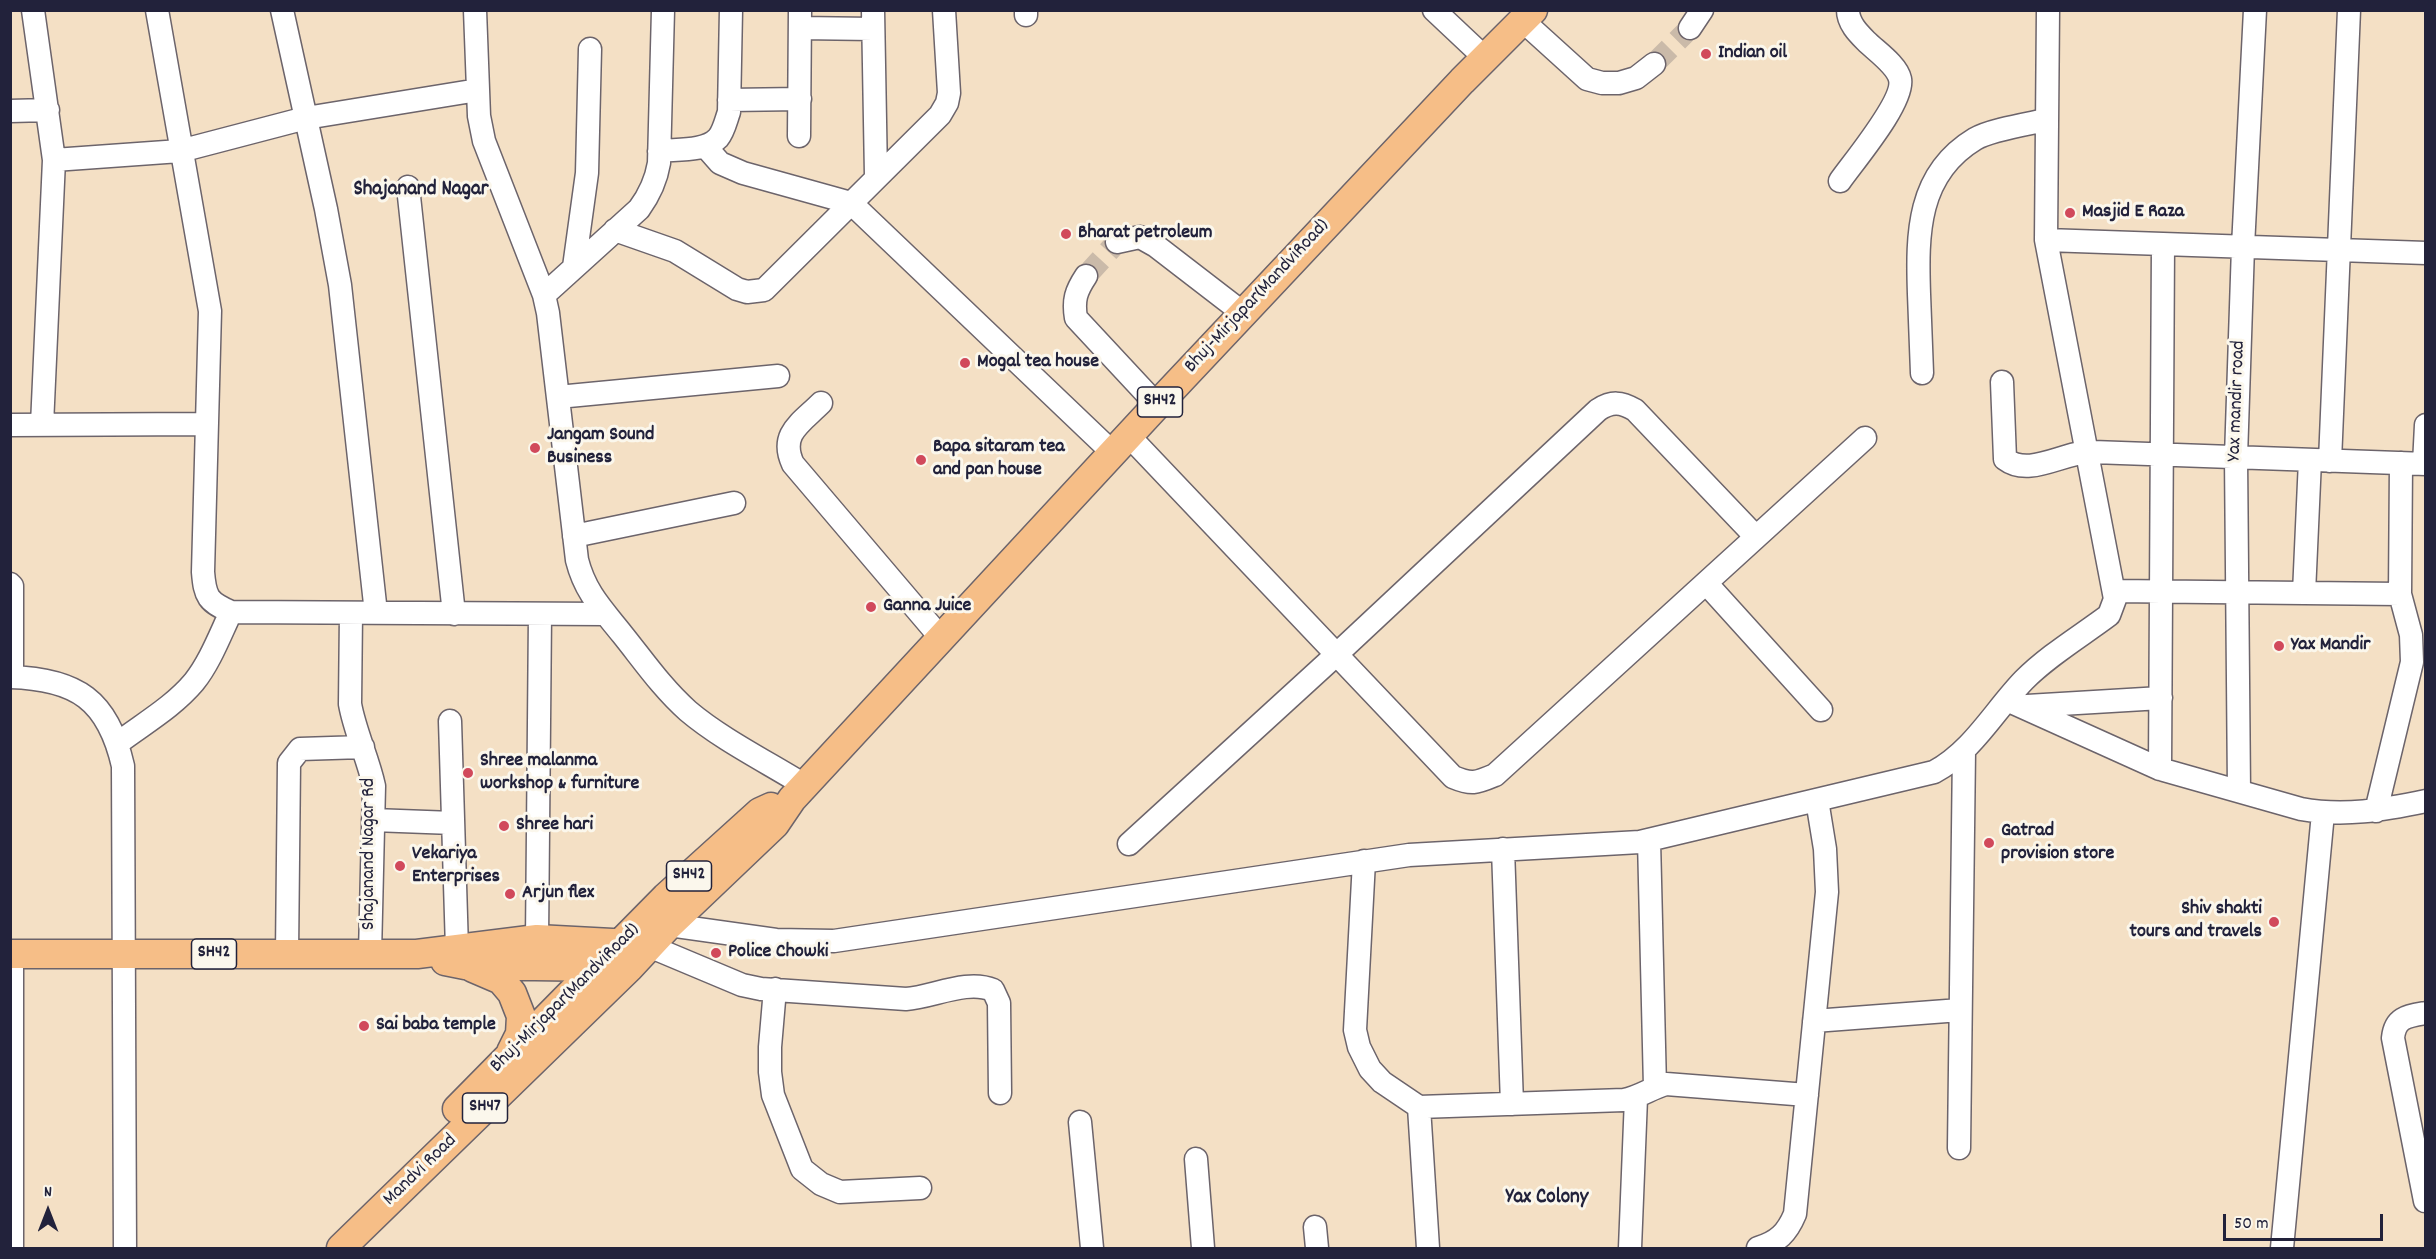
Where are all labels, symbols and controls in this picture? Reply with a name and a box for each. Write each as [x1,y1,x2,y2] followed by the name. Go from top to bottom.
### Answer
[1718,42,1787,66] place label: Indian oil
[1699,47,1713,61] marker: Indian oil
[353,178,489,204] district label: Shajanand Nagar
[2082,201,2184,225] place label: Masjid E Raza
[2063,206,2077,220] marker: Masjid E Raza
[1180,215,1336,379] street label: Bhuj-Mirjapar(MandviRoad)
[1078,222,1212,246] place label: Bharat petroleum
[1059,227,1073,241] marker: Bharat petroleum
[2224,340,2252,462] street label: Yax mandir road
[977,351,1099,375] place label: Mogal tea house
[958,356,972,370] marker: Mogal tea house
[1138,387,1182,417] road number: SH42
[547,424,654,471] place label: Jangam Sound Business
[933,436,1065,483] place label: Bapa sitaram tea and pan house
[528,441,542,455] marker: Jangam Sound Business
[914,453,928,467] marker: Bapa sitaram tea and pan house
[883,595,971,619] place label: Ganna Juice
[864,600,878,614] marker: Ganna Juice
[2291,634,2370,658] place label: Yax Mandir
[2272,639,2286,653] marker: Yax Mandir
[480,750,639,797] place label: Shree malanma workshop & furniture
[461,766,475,780] marker: Shree malanma workshop & furniture
[358,778,382,930] street label: Shajanand Nagar Rd
[516,814,593,838] place label: Shree hari
[497,819,511,833] marker: Shree hari
[2001,820,2114,867] place label: Gatrad provision store
[1982,836,1996,850] marker: Gatrad provision store
[412,843,500,890] place label: Vekariya Enterprises
[393,859,407,873] marker: Vekariya Enterprises
[666,861,712,891] road number: SH42
[522,882,594,906] place label: Arjun flex
[503,887,517,901] marker: Arjun flex
[2130,898,2262,945] place label: Shiv shakti tours and travels
[2267,915,2281,929] marker: Shiv shakti tours and travels
[486,919,646,1079] street label: Bhuj-Mirjapar(MandviRoad)
[192,939,236,969] road number: SH42
[728,941,828,965] place label: Police Chowki
[709,946,723,960] marker: Police Chowki
[376,1014,496,1038] place label: Sai baba temple
[357,1019,371,1033] marker: Sai baba temple
[462,1093,508,1123] road number: SH47
[379,1130,463,1212] street label: Mandvi Road
[18,1181,78,1241] north arrow
[44,1181,52,1204] text: N
[1506,1186,1588,1212] district label: Yax Colony
[2226,1202,2386,1240] scale bar
[2234,1212,2269,1237] text: 50 m

